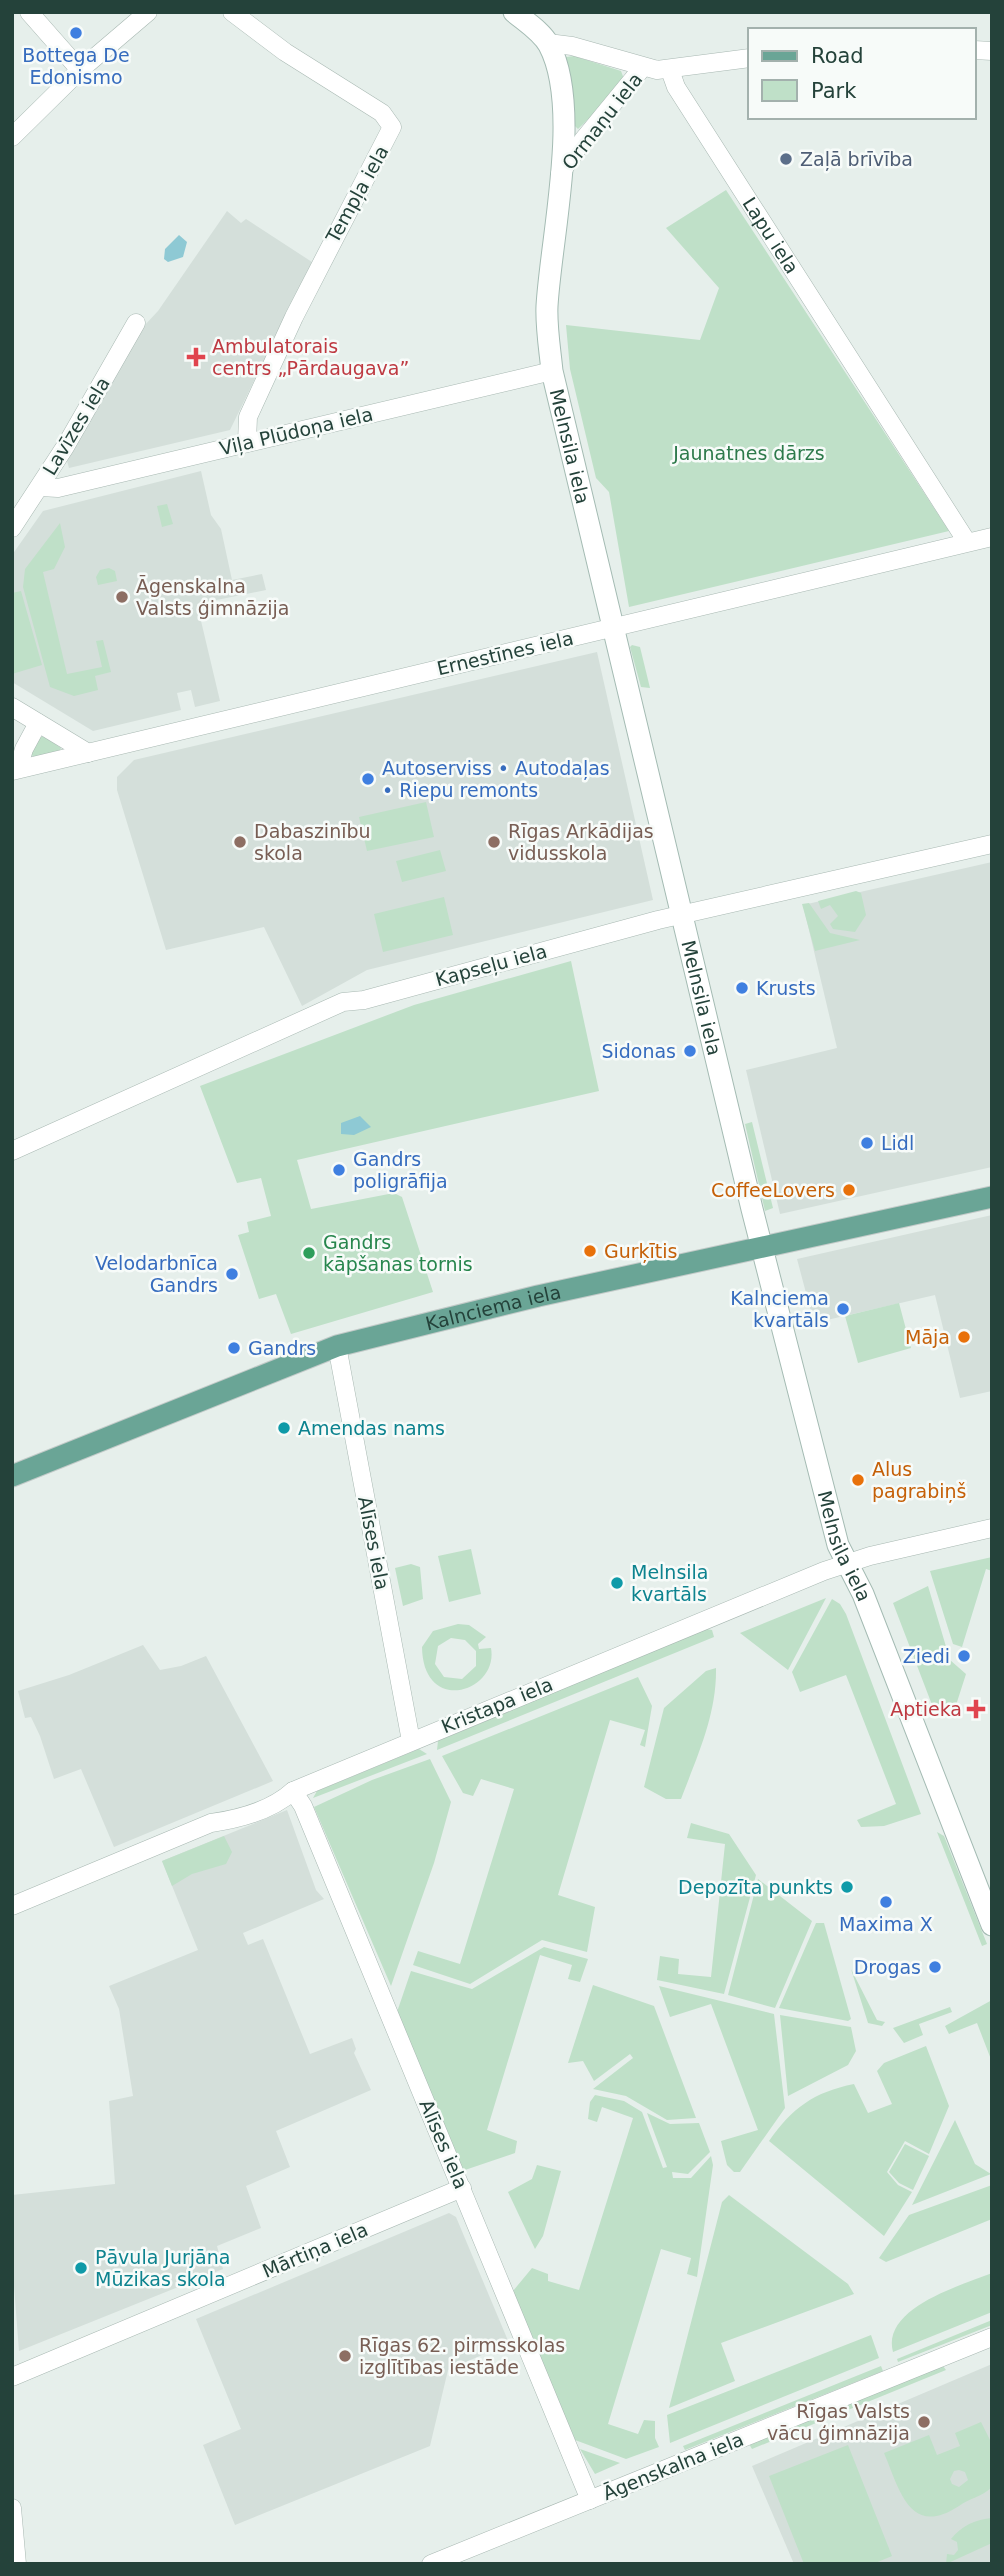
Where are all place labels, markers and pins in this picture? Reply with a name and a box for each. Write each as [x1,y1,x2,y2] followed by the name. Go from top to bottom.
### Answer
[68,25,84,41] marker: Bottega De Edonismo
[22,44,130,88] place label: Bottega De Edonismo
[800,148,913,171] place label: Zaļā brīvība
[778,151,794,167] marker: Zaļā brīvība
[212,335,409,379] place label: Ambulatorais centrs „Pārdaugava”
[186,347,206,367] marker: Ambulatorais centrs „Pārdaugava”
[136,574,289,619] place label: Āgenskalna Valsts ģimnāzija
[114,589,130,605] marker: Āgenskalna Valsts ģimnāzija
[382,757,610,801] place label: Autoserviss • Autodaļas • Riepu remonts
[360,771,376,787] marker: Autoserviss • Autodaļas • Riepu remonts
[254,820,371,864] place label: Dabaszinību skola
[508,820,654,864] place label: Rīgas Arkādijas vidusskola
[232,834,248,850] marker: Dabaszinību skola
[486,834,502,850] marker: Rīgas Arkādijas vidusskola
[756,977,816,999] place label: Krusts
[734,980,750,996] marker: Krusts
[601,1040,676,1062] place label: Sidonas
[682,1043,698,1059] marker: Sidonas
[881,1132,914,1154] place label: Lidl
[859,1135,875,1151] marker: Lidl
[353,1148,448,1192] place label: Gandrs poligrāfija
[331,1162,347,1178] marker: Gandrs poligrāfija
[711,1179,835,1201] place label: CoffeeLovers
[841,1182,857,1198] marker: CoffeeLovers
[323,1231,473,1275] place label: Gandrs kāpšanas tornis
[604,1240,678,1263] place label: Gurķītis
[582,1243,598,1259] marker: Gurķītis
[301,1245,317,1261] marker: Gandrs kāpšanas tornis
[95,1252,218,1296] place label: Velodarbnīca Gandrs
[224,1266,240,1282] marker: Velodarbnīca Gandrs
[730,1287,829,1331] place label: Kalnciema kvartāls
[835,1301,851,1317] marker: Kalnciema kvartāls
[905,1326,950,1348] place label: Māja
[956,1329,972,1345] marker: Māja
[248,1337,316,1359] place label: Gandrs
[226,1340,242,1356] marker: Gandrs
[298,1417,445,1439] place label: Amendas nams
[276,1420,292,1436] marker: Amendas nams
[872,1458,967,1503] place label: Alus pagrabiņš
[850,1472,866,1488] marker: Alus pagrabiņš
[631,1561,709,1605] place label: Melnsila kvartāls
[609,1575,625,1591] marker: Melnsila kvartāls
[903,1645,950,1667] place label: Ziedi
[956,1648,972,1664] marker: Ziedi
[890,1698,962,1720] place label: Aptieka
[968,1701,984,1717] marker: Aptieka
[678,1876,833,1898] place label: Depozīta punkts
[839,1879,855,1895] marker: Depozīta punkts
[878,1894,894,1910] marker: Maxima X
[839,1913,933,1935] place label: Maxima X
[854,1956,921,1978] place label: Drogas
[927,1959,943,1975] marker: Drogas
[95,2246,230,2290] place label: Pāvula Jurjāna Mūzikas skola
[73,2260,89,2276] marker: Pāvula Jurjāna Mūzikas skola
[359,2334,565,2378] place label: Rīgas 62. pirmsskolas izglītības iestāde
[337,2348,353,2364] marker: Rīgas 62. pirmsskolas izglītības iestāde
[767,2400,910,2444] place label: Rīgas Valsts vācu ģimnāzija
[916,2414,932,2430] marker: Rīgas Valsts vācu ģimnāzija

